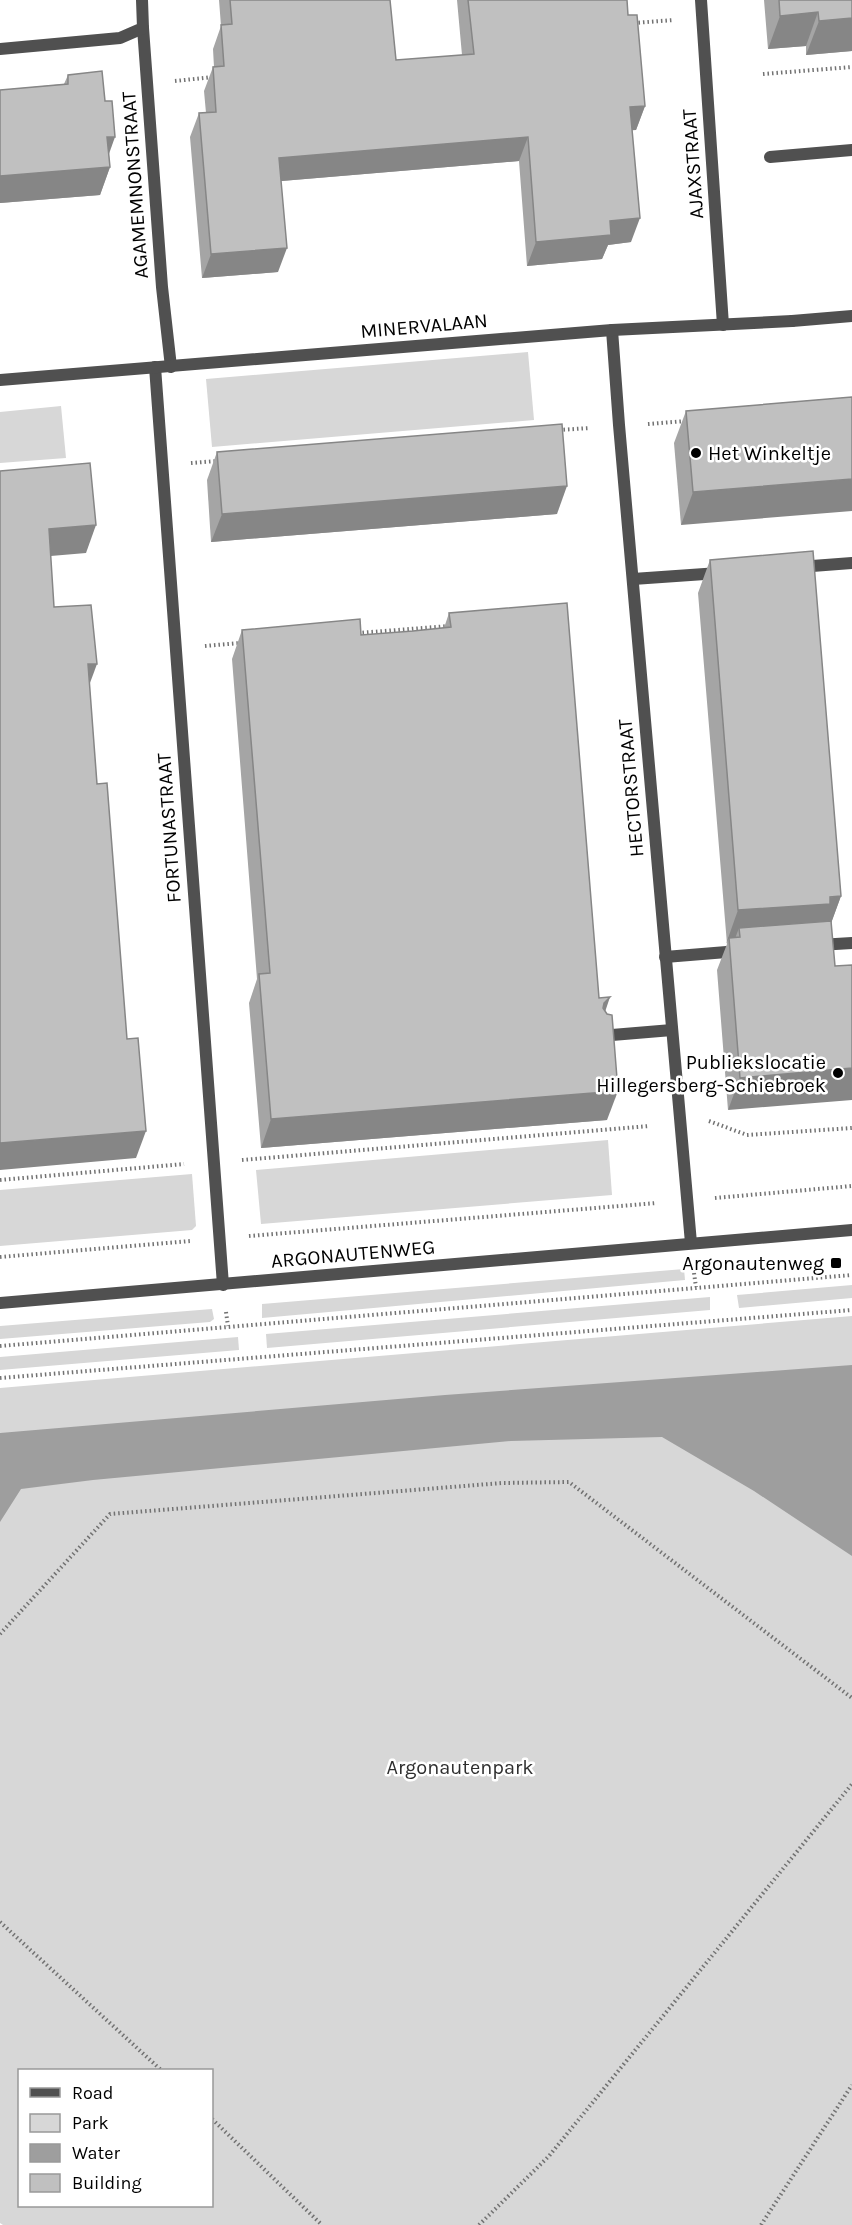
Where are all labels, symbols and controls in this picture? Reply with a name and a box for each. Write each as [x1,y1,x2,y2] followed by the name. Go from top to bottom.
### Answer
[117,91,153,279] street label: AGAMEMNONSTRAAT
[678,108,708,220] street label: AJAXSTRAAT
[359,309,489,343] street label: MINERVALAAN
[708,442,831,465] place label: Het Winkeltje
[689,446,703,460] marker: Het Winkeltje
[614,718,648,858] street label: HECTORSTRAAT
[152,752,186,904] street label: FORTUNASTRAAT
[596,1051,826,1097] place label: Publiekslocatie Hillegersberg-Schiebroek
[831,1066,845,1080] marker: Publiekslocatie Hillegersberg-Schiebroek
[270,1235,436,1273] street label: ARGONAUTENWEG
[682,1252,824,1275] place label: Argonautenweg
[829,1256,843,1270] marker: Argonautenweg
[387,1756,533,1779] park label: Argonautenpark
[18,2069,213,2207] legend
[72,2082,113,2104] text: Road
[72,2112,109,2134] text: Park
[72,2142,120,2164] text: Water
[72,2172,142,2194] text: Building

